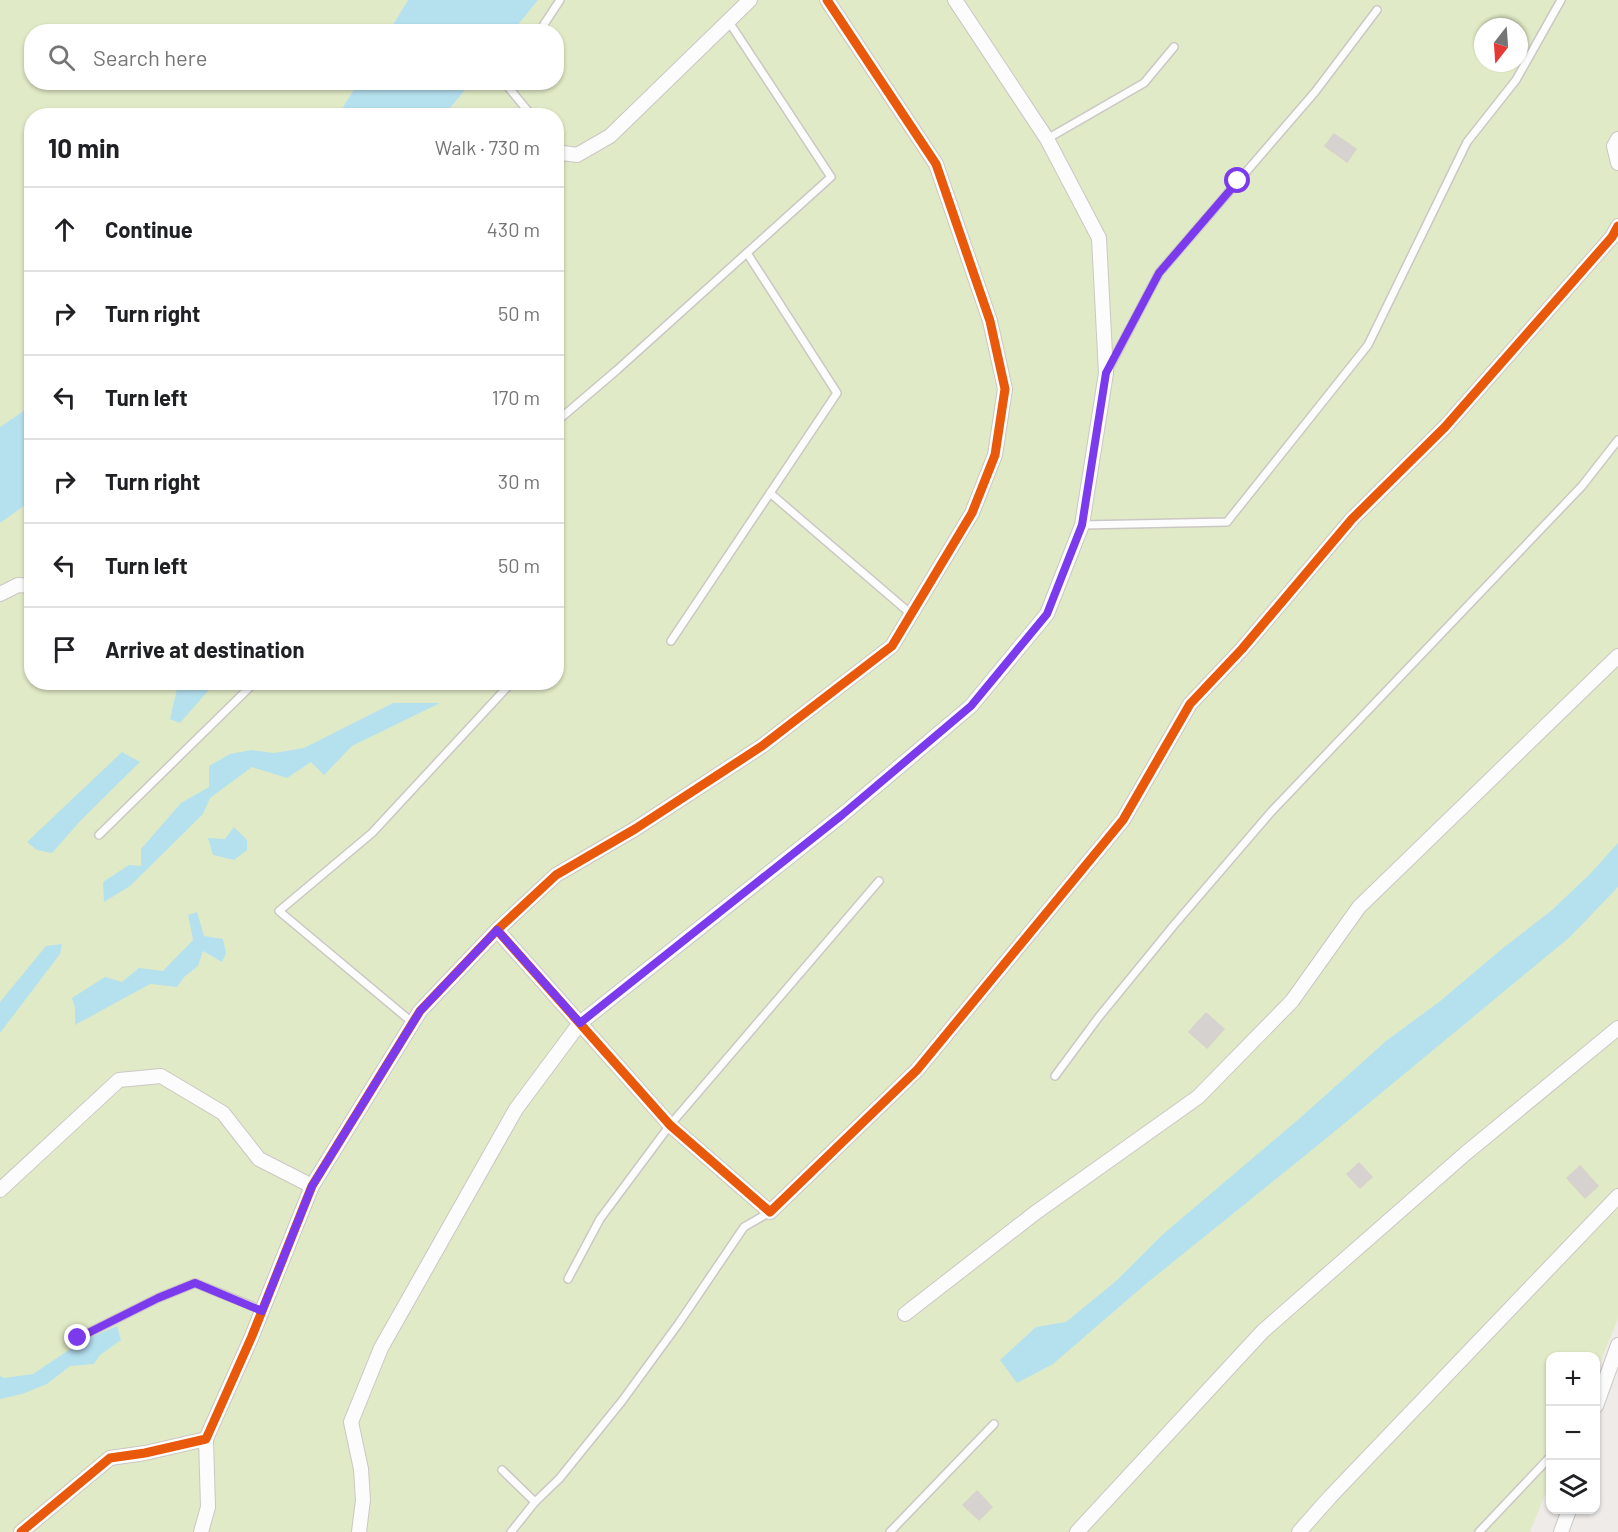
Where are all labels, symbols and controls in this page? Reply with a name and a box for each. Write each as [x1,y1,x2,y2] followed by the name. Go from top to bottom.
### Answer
[1474,18,1528,72] north arrow
[24,24,564,90] search box
[45,41,78,74] icon: search
[93,44,207,70] text: Search here
[48,132,120,163] text: 10 min
[435,135,540,159] text: Walk · 730 m
[1224,167,1250,193] route start
[48,213,81,246] icon: ahead
[105,216,193,242] text: Continue
[487,217,540,241] text: 430 m
[48,297,81,330] icon: right
[105,300,200,326] text: Turn right
[498,301,540,325] text: 50 m
[48,381,81,414] icon: left
[105,384,188,410] text: Turn left
[492,385,540,409] text: 170 m
[48,465,81,498] icon: right
[105,468,200,494] text: Turn right
[498,469,540,493] text: 30 m
[48,549,81,582] icon: left
[105,552,188,578] text: Turn left
[498,553,540,577] text: 50 m
[48,633,81,666] icon: arrive
[105,636,304,662] text: Arrive at destination
[64,1324,90,1350] route end
[1546,1352,1600,1514] map controls
[1546,1352,1600,1406] button: +
[1546,1406,1600,1460] button: −
[1546,1460,1600,1514] button: layers

